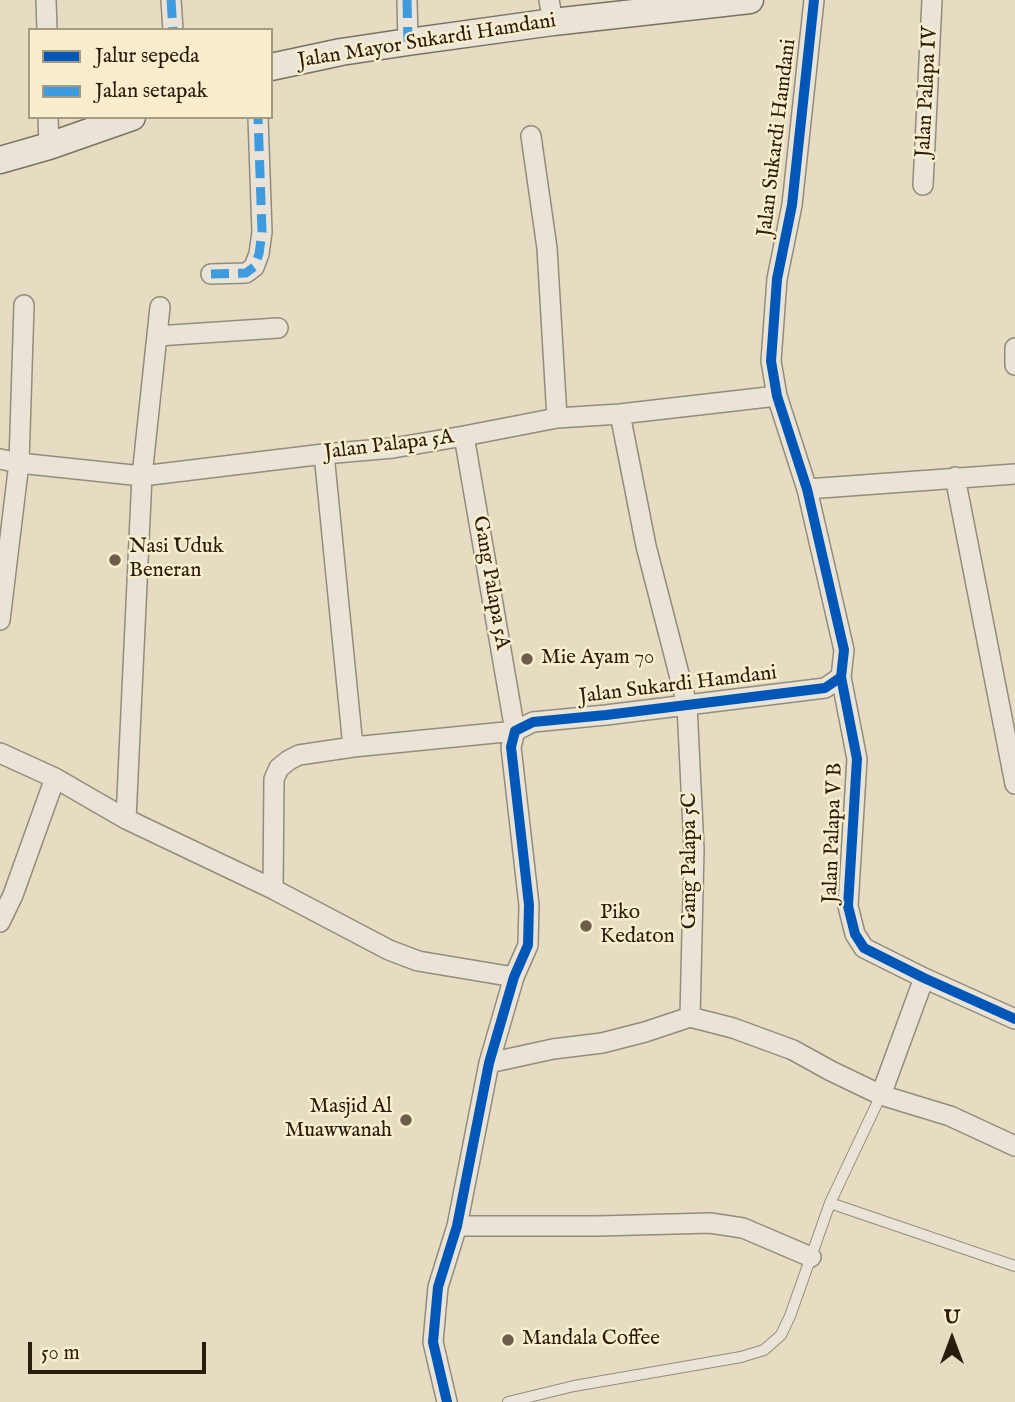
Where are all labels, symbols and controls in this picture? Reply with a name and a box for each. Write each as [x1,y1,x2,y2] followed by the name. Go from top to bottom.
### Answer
[296,9,558,75] street label: Jalan Mayor Sukardi Hamdani
[912,26,944,158] street label: Jalan Palapa IV
[28,28,273,119] legend
[753,38,803,238] street label: Jalan Sukardi Hamdani
[95,43,199,70] text: Jalur sepeda
[95,78,208,105] text: Jalan setapak
[323,426,455,466] street label: Jalan Palapa 5A
[466,514,514,652] street label: Gang Palapa 5A
[129,535,224,585] place label: Nasi Uduk Beneran
[107,552,123,568] marker: Nasi Uduk Beneran
[541,646,654,672] place label: Mie Ayam 70
[519,651,535,667] marker: Mie Ayam 70
[578,661,778,711] street label: Jalan Sukardi Hamdani
[819,762,849,904] street label: Jalan Palapa V B
[678,793,704,929] street label: Gang Palapa 5C
[600,901,675,951] place label: Piko Kedaton
[578,918,594,934] marker: Piko Kedaton
[285,1095,392,1145] place label: Masjid Al Muawwanah
[398,1112,414,1128] marker: Masjid Al Muawwanah
[917,1304,987,1374] north arrow
[944,1306,960,1330] text: U
[522,1327,660,1353] place label: Mandala Coffee
[32,1328,210,1372] scale bar
[500,1332,516,1348] marker: Mandala Coffee
[41,1340,80,1367] text: 50 m

